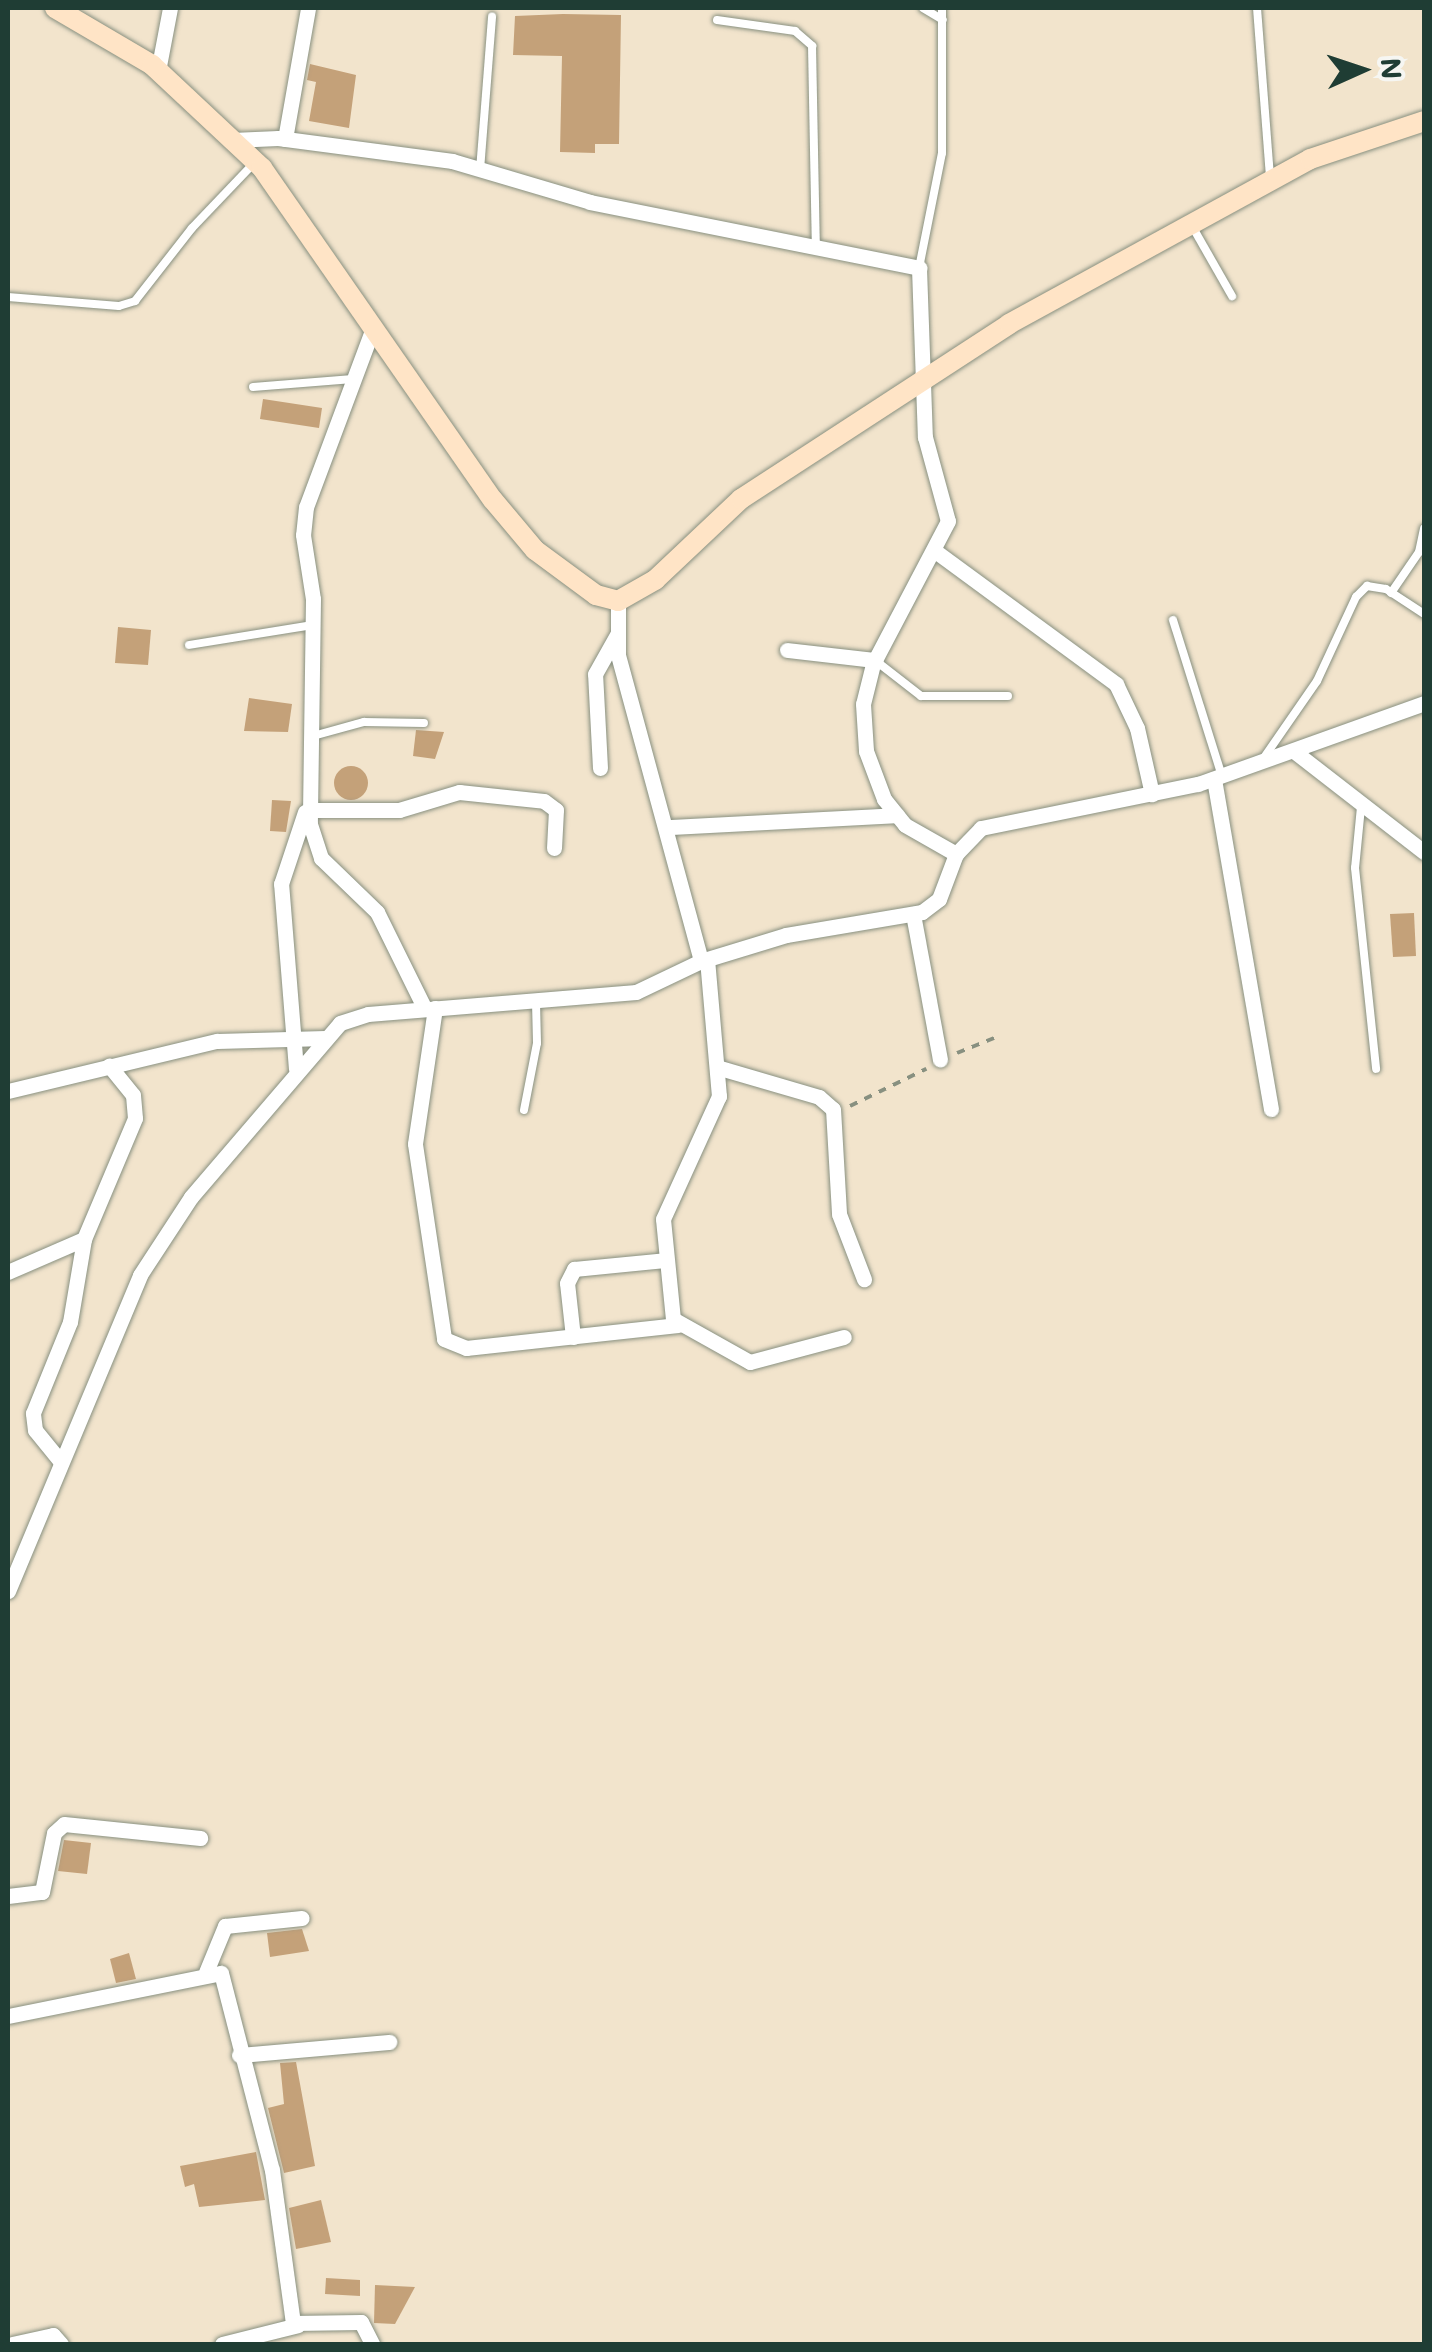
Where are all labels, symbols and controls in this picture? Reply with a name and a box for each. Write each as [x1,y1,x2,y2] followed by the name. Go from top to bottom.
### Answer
[1312,20,1412,120] north arrow
[1373,57,1410,80] text: N

